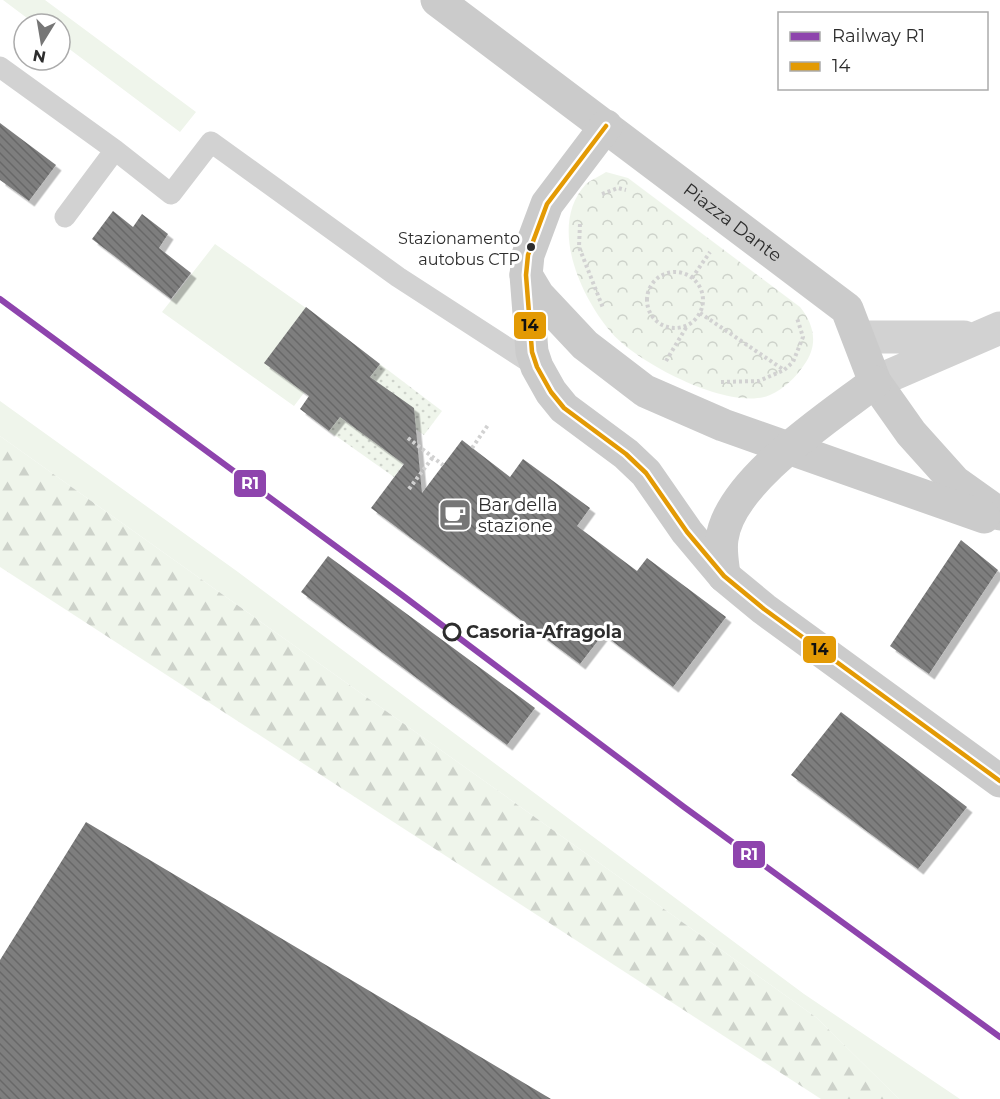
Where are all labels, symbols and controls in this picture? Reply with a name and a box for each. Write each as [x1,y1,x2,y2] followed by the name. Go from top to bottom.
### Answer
[12,12,72,72] north arrow
[778,12,988,90] legend
[832,25,925,47] text: Railway R1
[31,46,47,67] text: N
[832,55,850,77] text: 14
[679,178,786,267] street label: Piazza Dante
[398,229,520,269] place label: Stazionamento autobus CTP
[525,241,537,253] marker: Stazionamento autobus CTP
[513,311,547,340] line badge: 14
[521,316,539,335] text: 14
[233,469,267,498] line badge: R1
[241,474,259,493] text: R1
[478,494,558,537] place label: Bar della stazione
[437,497,473,533] cafe icon: Bar della stazione
[466,621,622,643] place label: Casoria-Afragola
[443,623,461,641] marker: Casoria-Afragola
[802,635,837,664] line badge: 14
[811,640,829,659] text: 14
[732,840,766,869] line badge: R1
[740,845,758,864] text: R1

